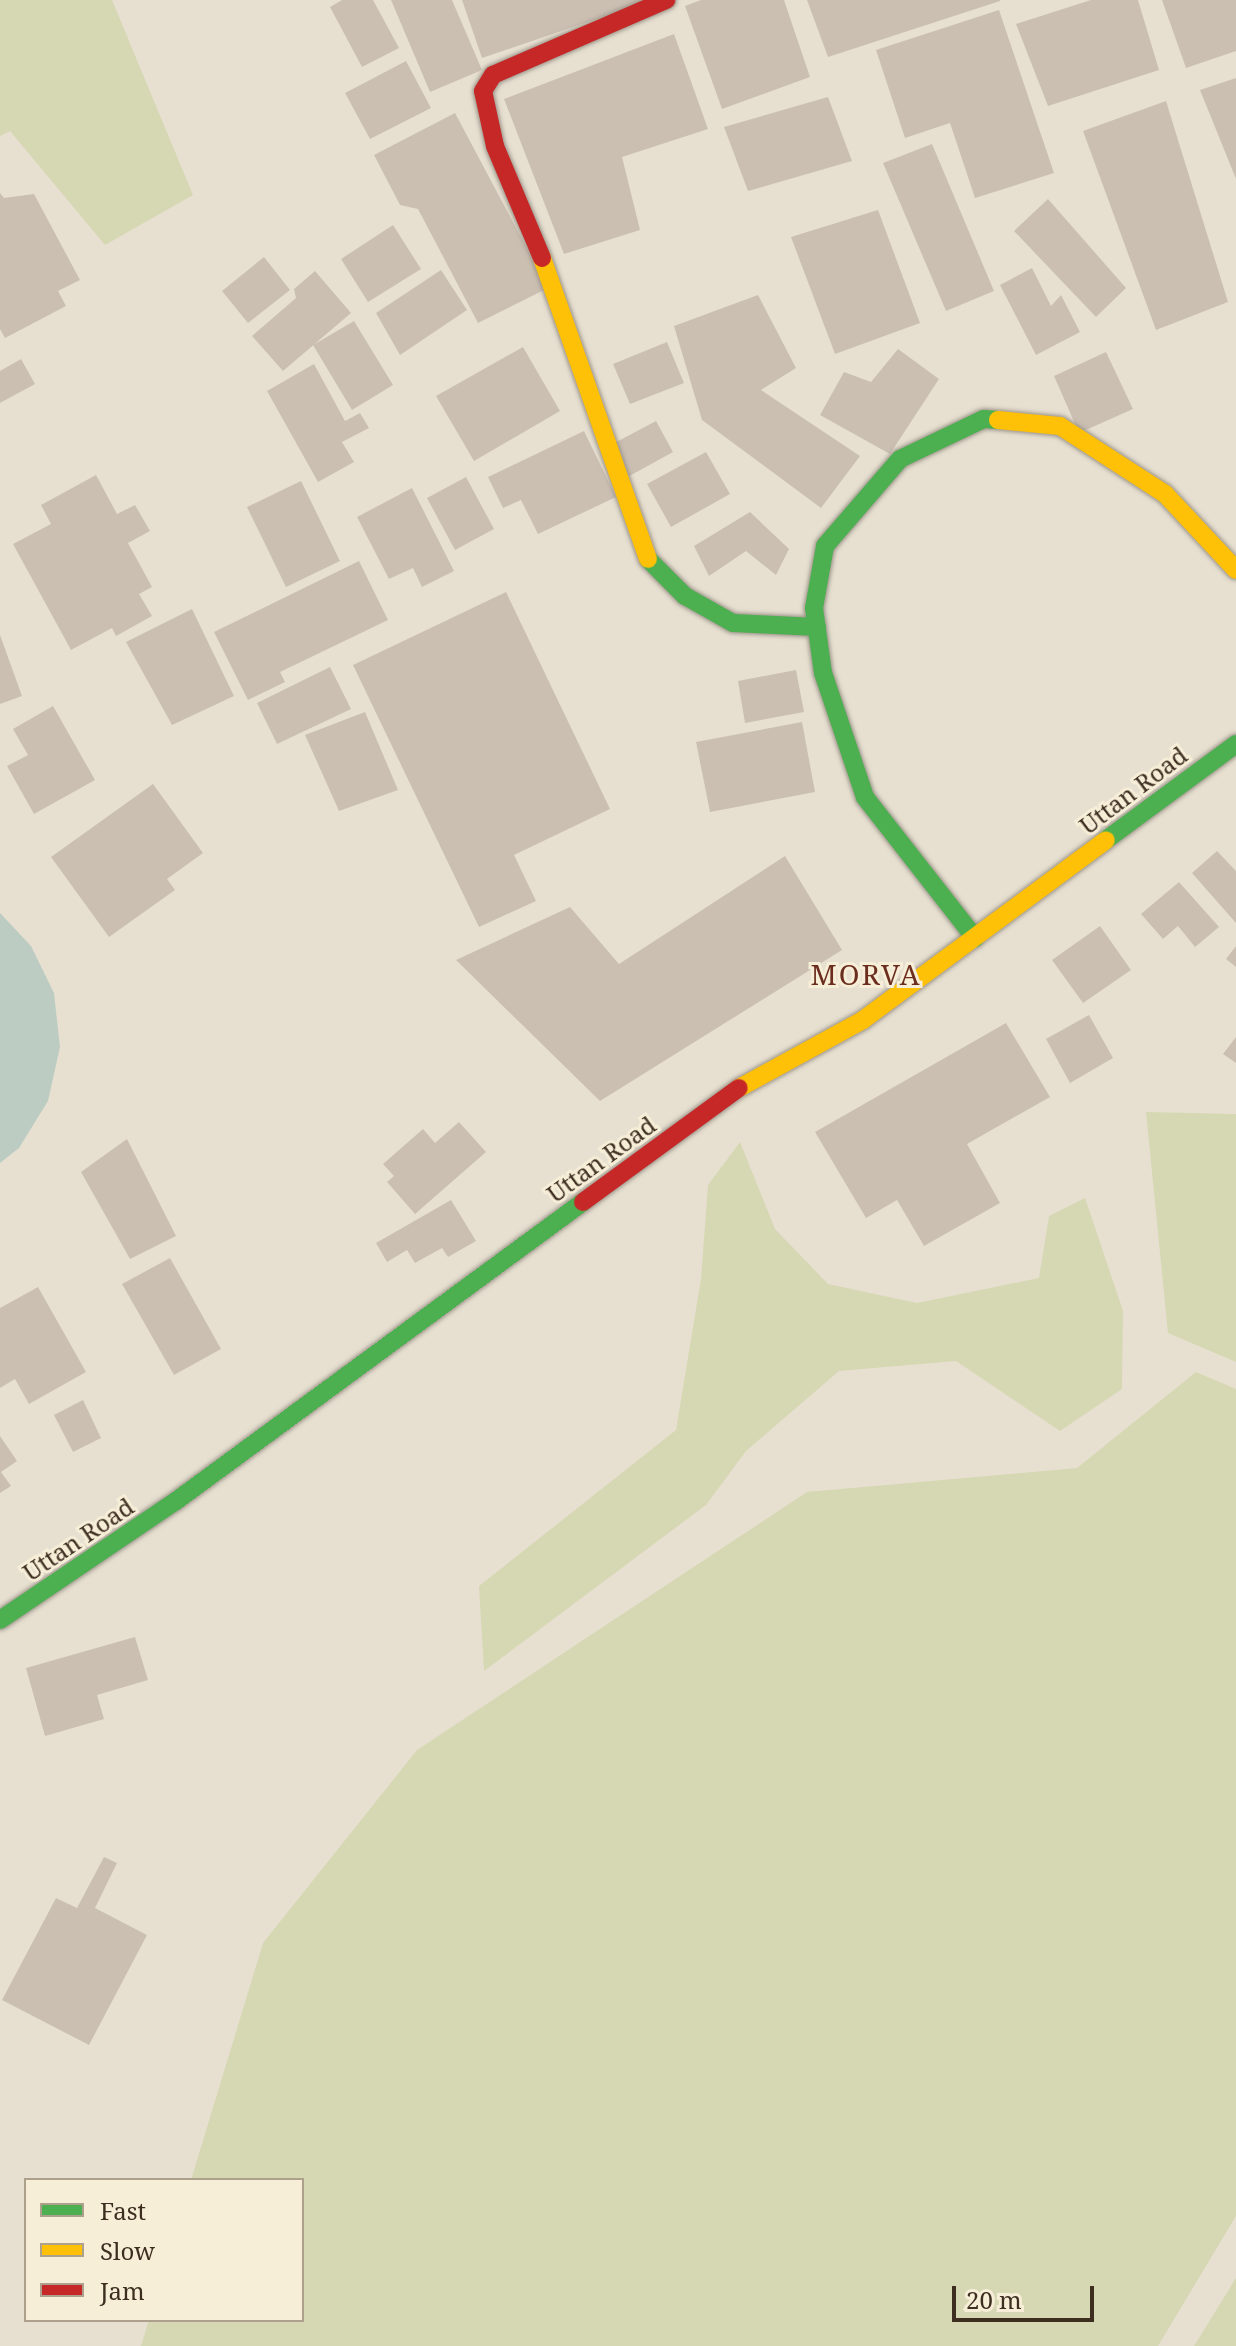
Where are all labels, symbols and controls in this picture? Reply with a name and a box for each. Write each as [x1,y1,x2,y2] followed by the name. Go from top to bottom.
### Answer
[1074,740,1192,840] street label: Uttan Road
[811,957,921,991] district label: MORVA
[541,1110,661,1208] street label: Uttan Road
[17,1492,139,1586] street label: Uttan Road
[24,2178,304,2322] legend
[100,2194,146,2227] text: Fast
[100,2234,155,2267] text: Slow
[956,2270,1098,2320] scale bar
[100,2274,145,2307] text: Jam
[966,2283,1022,2316] text: 20 m

